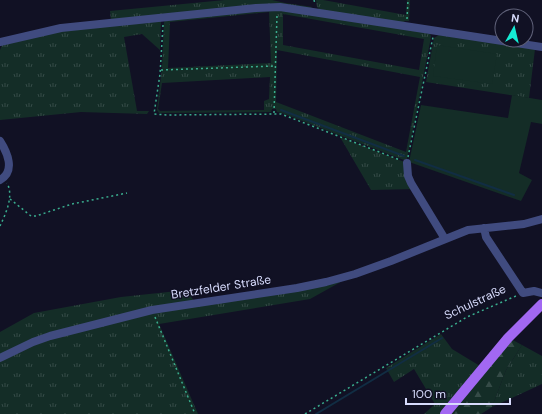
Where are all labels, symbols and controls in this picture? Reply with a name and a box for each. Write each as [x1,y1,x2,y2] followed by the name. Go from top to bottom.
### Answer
[494,8,534,48] north arrow
[510,11,520,26] text: N
[170,271,272,303] street label: Bretzfelder Straße
[442,281,509,323] street label: Schulstraße
[406,380,510,406] scale bar
[412,386,446,402] text: 100 m

